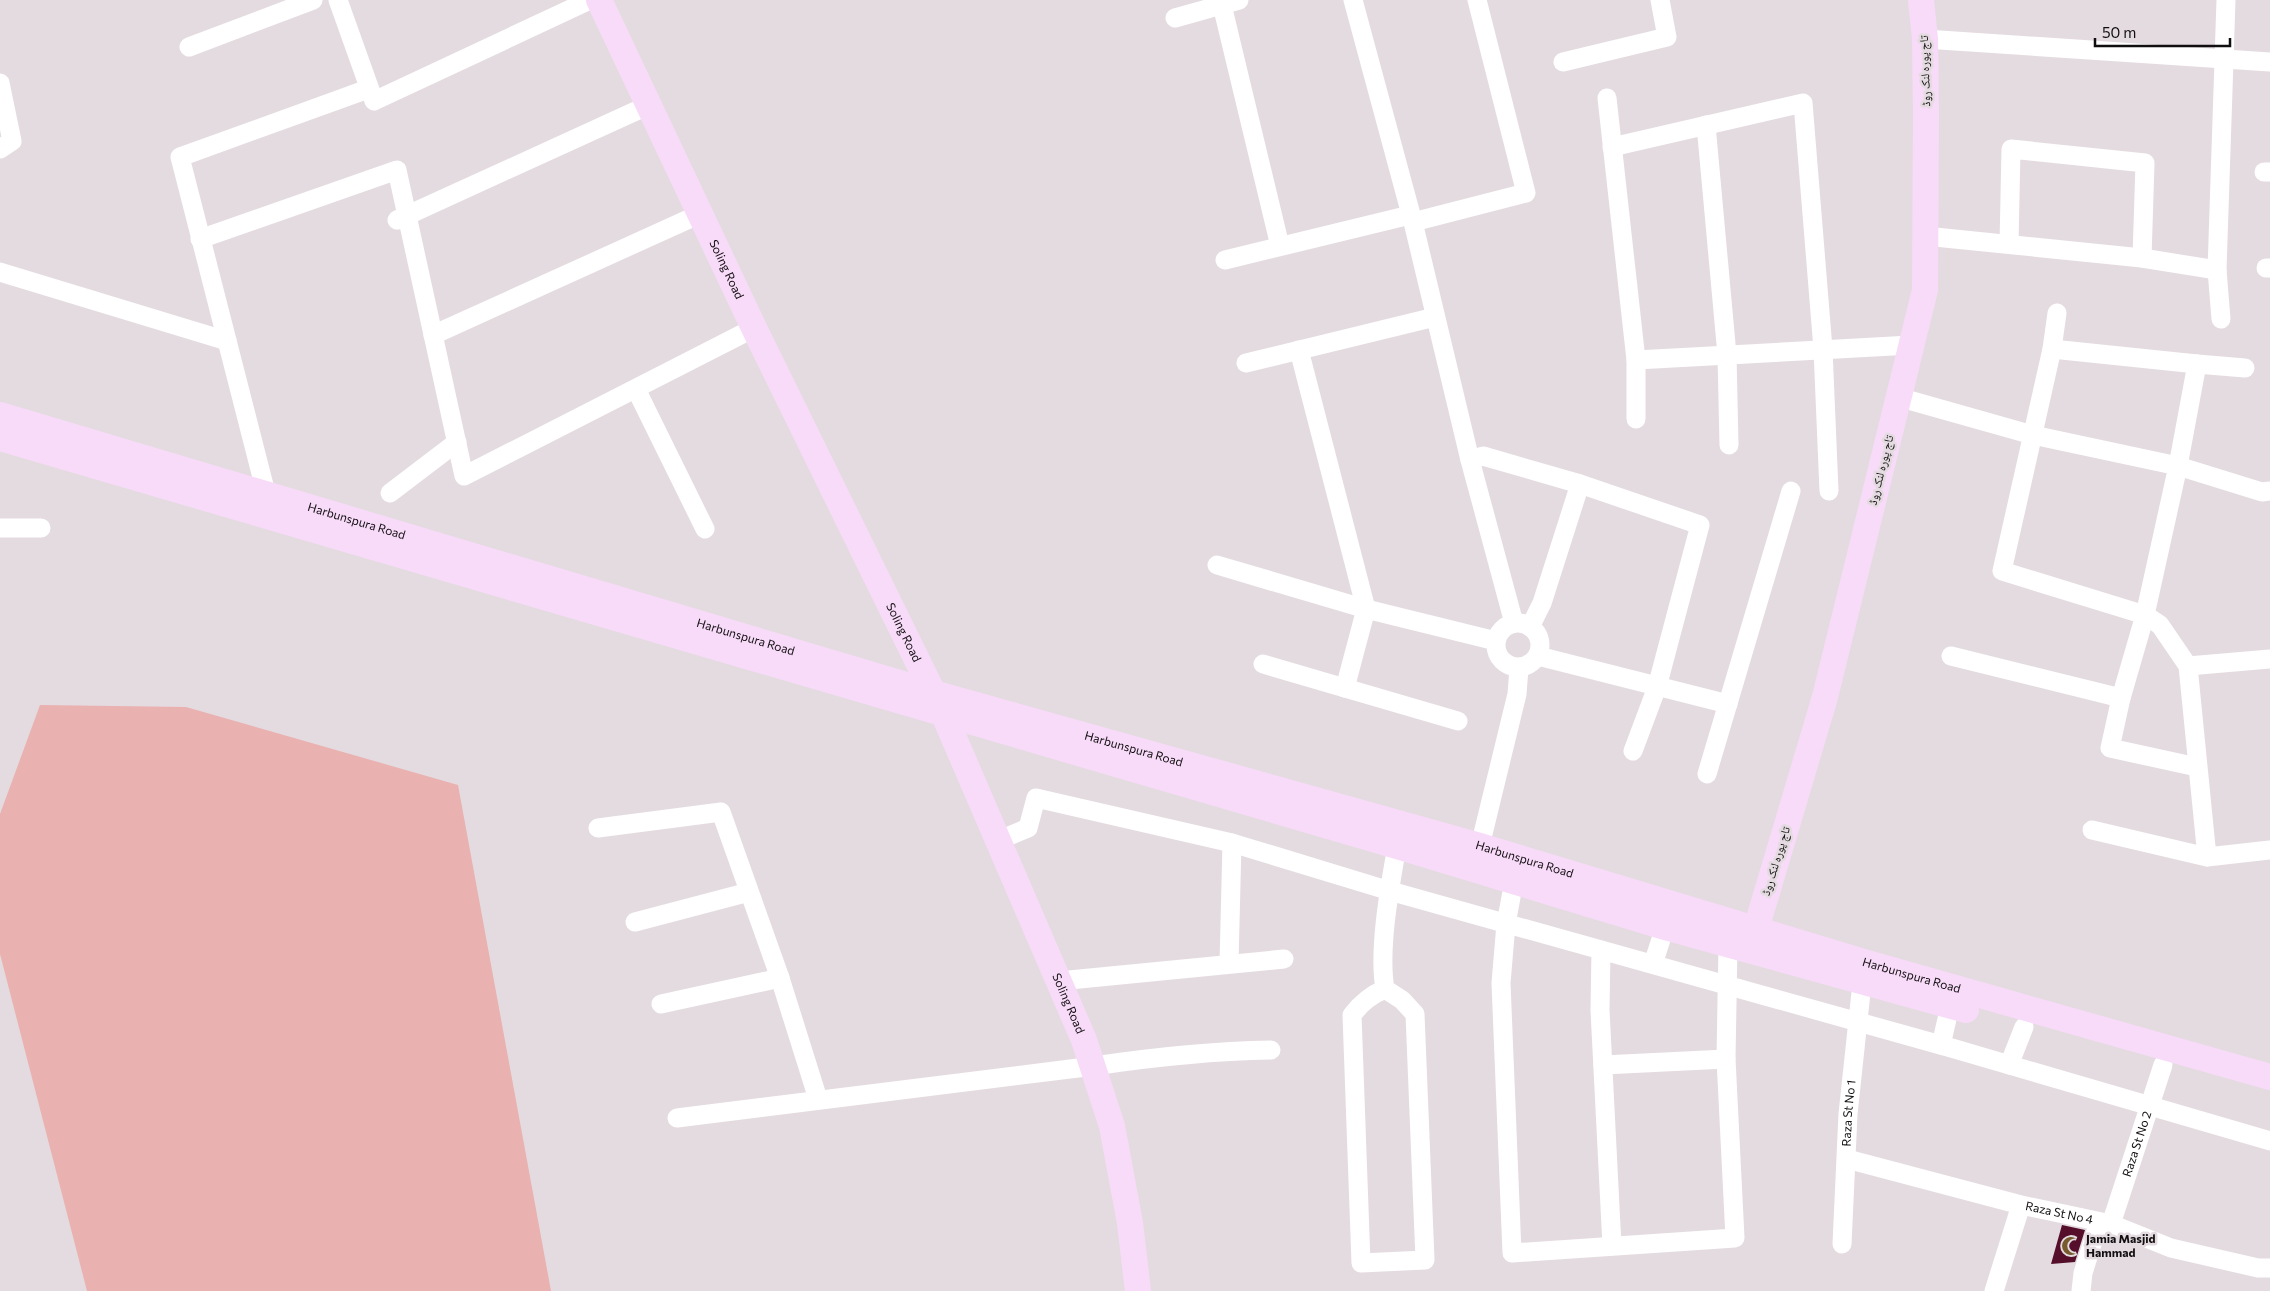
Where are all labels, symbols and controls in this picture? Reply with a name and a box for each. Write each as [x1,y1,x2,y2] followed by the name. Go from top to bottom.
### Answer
[2095,15,2230,47] scale bar
[2102,23,2136,41] text: 50 m
[1916,35,1933,107] street label: تاج پورہ لنک روڈ
[707,237,747,301] street label: Soling Road
[1865,433,1897,506] street label: تاج پورہ لنک روڈ
[306,499,407,541] street label: Harbunspura Road
[884,600,925,664] street label: Soling Road
[695,615,797,657] street label: Harbunspura Road
[1083,728,1185,769] street label: Harbunspura Road
[1758,824,1793,897] street label: تاج پورہ لنک روڈ
[1474,837,1575,880] street label: Harbunspura Road
[1861,954,1962,995] street label: Harbunspura Road
[1050,971,1088,1035] street label: Soling Road
[1839,1079,1858,1147] street label: Raza St No 1
[2119,1109,2154,1178] street label: Raza St No 2
[2024,1198,2094,1226] street label: Raza St No 4
[2086,1231,2156,1259] place label: Jamia Masjid Hammad
[2060,1235,2082,1257] mosque icon: Jamia Masjid Hammad

